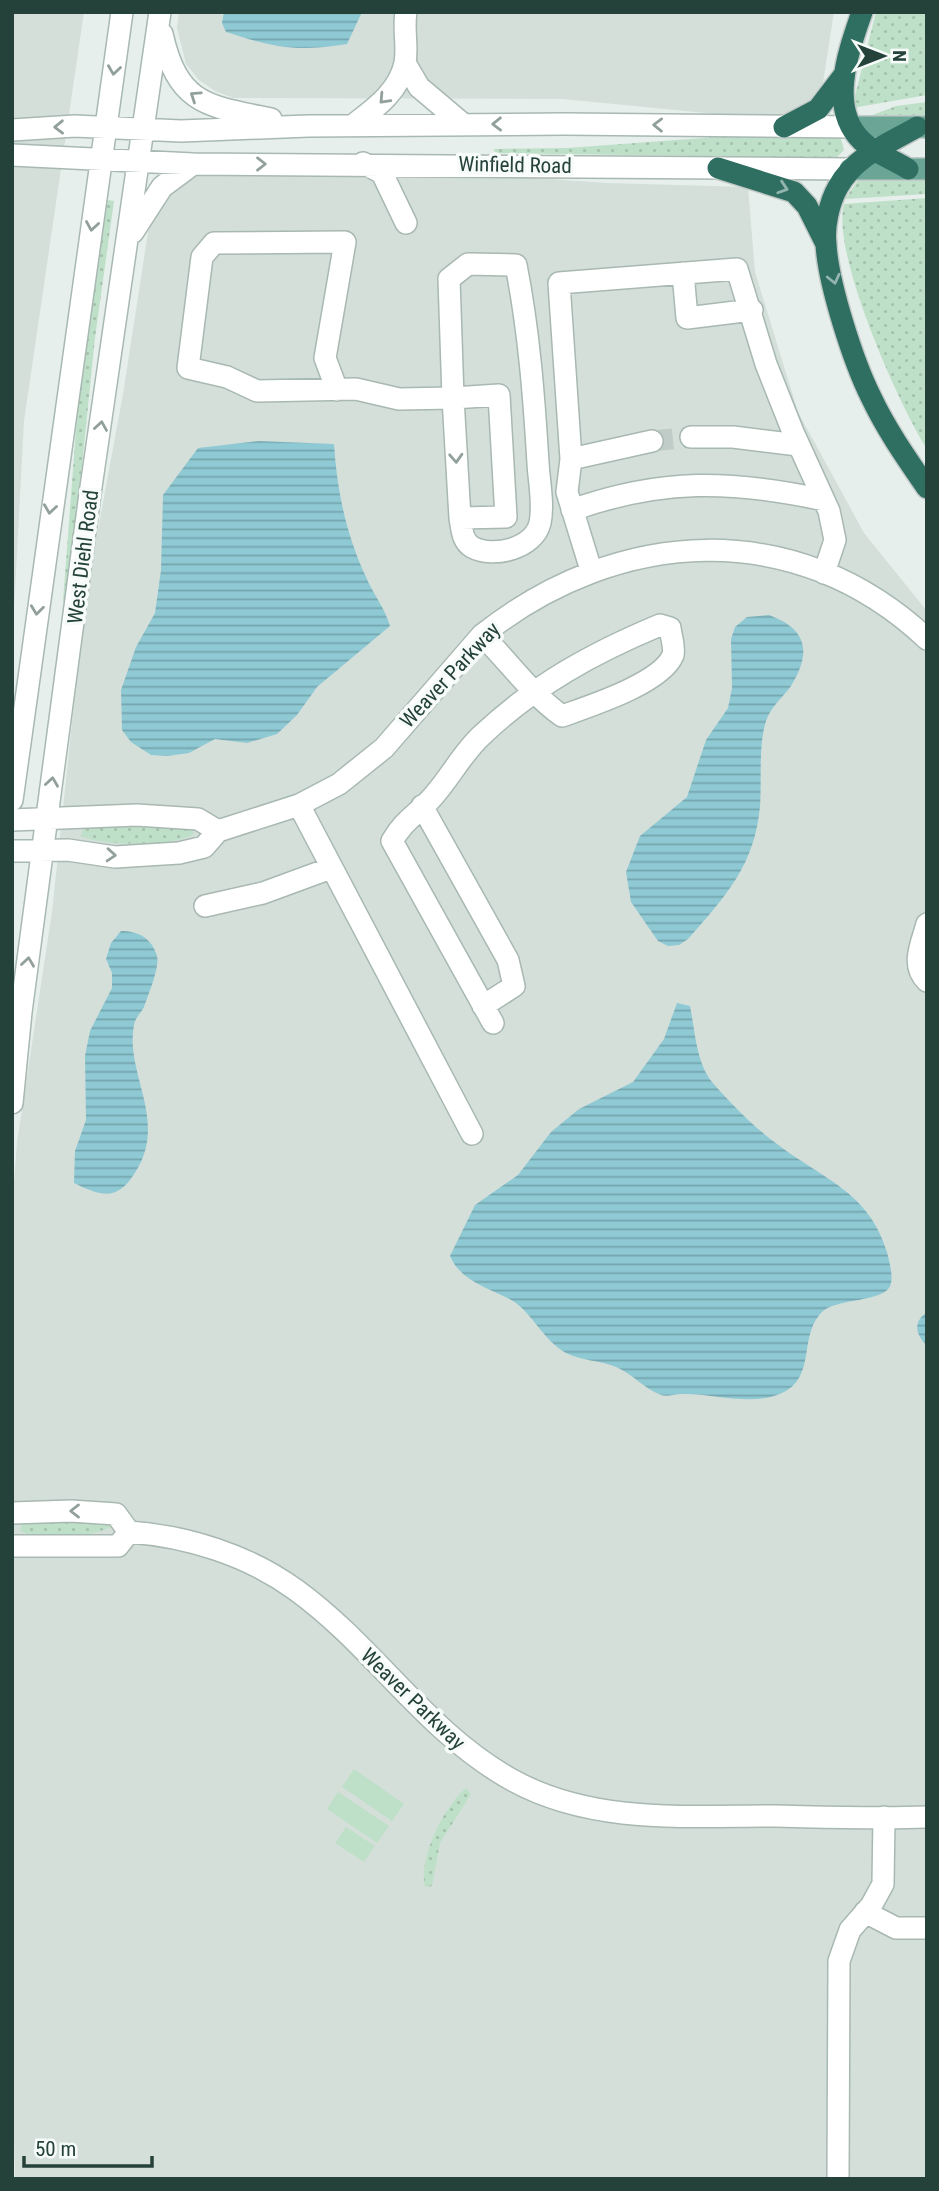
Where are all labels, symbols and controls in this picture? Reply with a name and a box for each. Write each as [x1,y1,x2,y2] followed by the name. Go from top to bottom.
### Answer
[848,21,918,91] north arrow
[888,50,911,62] text: N
[107,65,122,76] one-way arrow
[190,91,203,104] one-way arrow
[379,91,392,104] one-way arrow
[491,117,502,132] one-way arrow
[652,118,663,133] one-way arrow
[54,119,64,135] one-way arrow
[458,152,572,178] street label: Winfield Road
[256,156,267,172] one-way arrow
[776,180,788,194] one-way arrow
[85,220,100,232] one-way arrow
[825,273,840,285] one-way arrow
[93,421,108,432] one-way arrow
[449,453,464,464] one-way arrow
[63,489,103,625] street label: West Diehl Road
[43,503,58,515] one-way arrow
[30,604,45,616] one-way arrow
[395,617,505,733] street label: Weaver Parkway
[45,776,60,788] one-way arrow
[106,848,117,863] one-way arrow
[20,957,35,968] one-way arrow
[69,1503,80,1519] one-way arrow
[356,1643,470,1755] street label: Weaver Parkway
[24,2124,152,2168] scale bar
[35,2137,76,2161] text: 50 m

